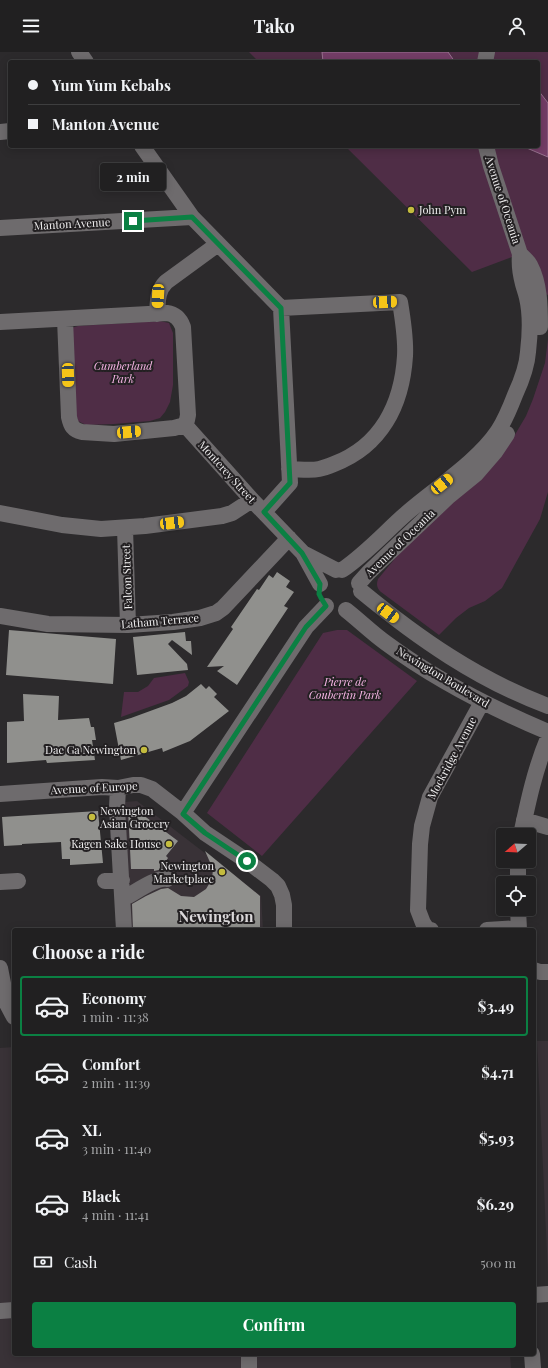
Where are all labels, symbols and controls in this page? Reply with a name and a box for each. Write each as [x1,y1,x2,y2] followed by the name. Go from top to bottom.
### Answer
[253,14,295,38] text: Tako
[20,15,42,37] icon: menu
[506,15,528,37] icon: person
[52,75,171,95] text: Yum Yum Kebabs
[52,114,159,134] text: Manton Avenue
[482,153,525,246] street label: Avenue of Oceania
[100,163,166,191] callout: 2 min
[116,168,150,185] text: 2 min
[418,202,466,217] place label: John Pym
[406,205,416,215] marker: John Pym
[124,212,142,230] route end
[33,214,111,233] street label: Manton Avenue
[151,284,165,308] car
[373,295,397,309] car
[94,358,153,386] park label: Cumberland Park
[62,363,74,387] car
[117,425,141,439] car
[195,437,259,506] street label: Monterey Street
[429,472,455,496] car
[361,505,438,580] street label: Avenue of Oceania
[159,516,185,530] car
[118,544,135,610] street label: Falcon Street
[375,601,401,625] car
[120,610,200,631] street label: Latham Terrace
[394,643,493,711] street label: Newington Boulevard
[309,674,382,702] park label: Pierre de Coubertin Park
[424,714,480,802] street label: Mockridge Avenue
[45,742,136,757] place label: Dae Ga Newington
[139,745,149,755] marker: Dae Ga Newington
[49,778,138,797] street label: Avenue of Europe
[99,803,170,831] place label: Newington Asian Grocery
[87,812,97,822] marker: Newington Asian Grocery
[496,828,536,868] north arrow
[496,828,536,916] map controls
[71,836,161,851] place label: Kagen Sake House
[164,839,174,849] marker: Kagen Sake House
[238,852,256,870] route start
[153,858,214,886] place label: Newington Marketplace
[217,867,227,877] marker: Newington Marketplace
[496,876,536,916] button: locate
[179,906,254,926] district label: Newington
[32,940,145,964] text: Choose a ride
[34,988,70,1024] icon: car
[82,988,146,1008] text: Economy
[478,996,514,1016] text: $3.49
[82,1008,149,1025] text: 1 min · 11:38
[34,1054,70,1090] icon: car
[82,1054,140,1074] text: Comfort
[481,1062,514,1082] text: $4.71
[82,1074,150,1091] text: 2 min · 11:39
[34,1120,70,1156] icon: car
[82,1120,102,1140] text: XL
[479,1128,514,1148] text: $5.93
[82,1140,151,1157] text: 3 min · 11:40
[34,1186,70,1222] icon: car
[82,1186,121,1206] text: Black
[477,1194,514,1214] text: $6.29
[82,1206,149,1223] text: 4 min · 11:41
[32,1251,54,1273] icon: cash
[64,1252,97,1272] text: Cash
[480,1254,516,1271] text: 500 m
[32,1302,516,1348] button: Confirm

